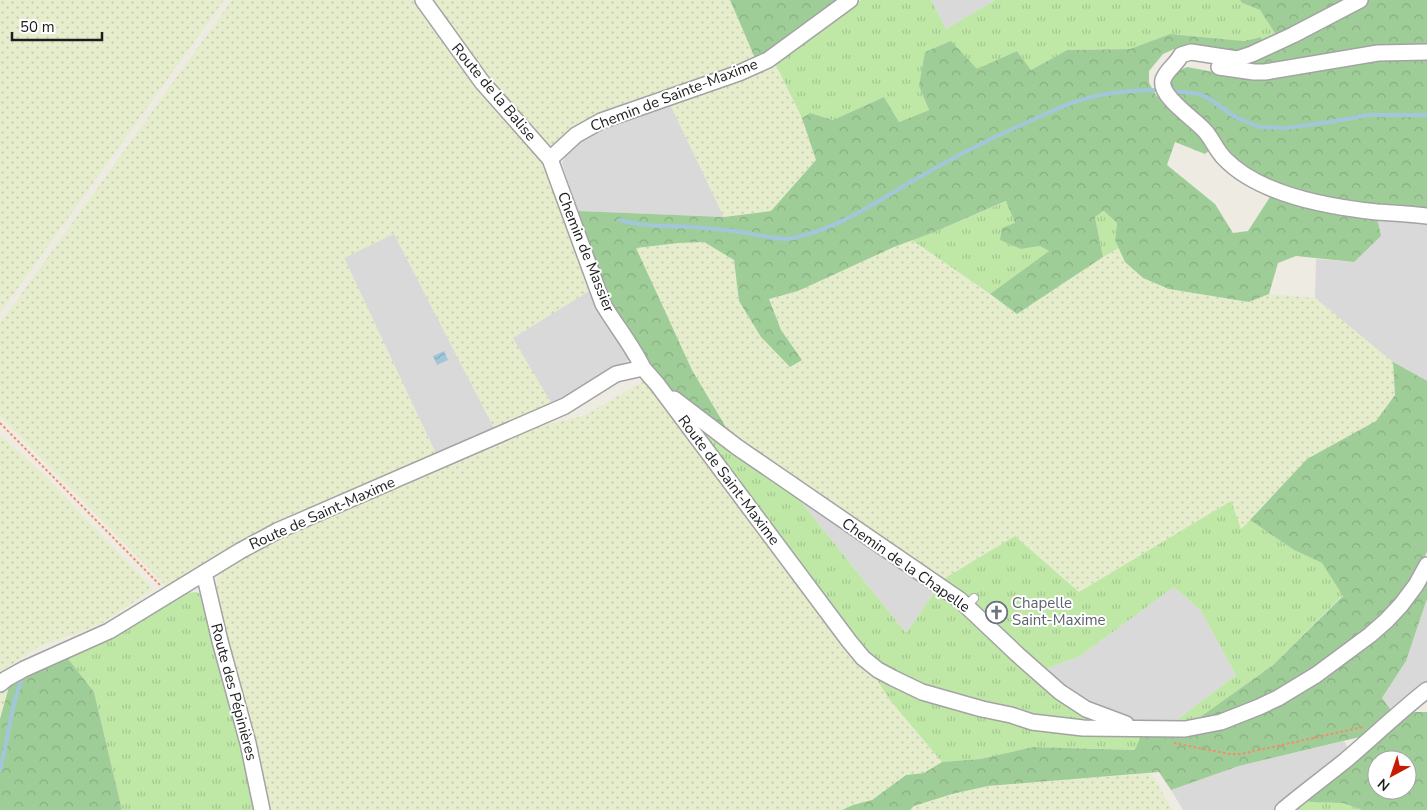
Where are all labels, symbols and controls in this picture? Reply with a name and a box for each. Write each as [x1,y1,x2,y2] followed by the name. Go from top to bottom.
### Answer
[12,10,102,42] scale bar
[20,17,55,37] text: 50 m
[447,39,541,145] street label: Route de la Balise
[587,54,761,136] street label: Chemin de Sainte-Maxime
[553,189,619,316] street label: Chemin de Massier
[674,411,784,549] street label: Route de Saint-Maxime
[246,472,398,554] street label: Route de Saint-Maxime
[838,513,974,617] street label: Chemin de la Chapelle
[1012,593,1106,630] place label: Chapelle Saint-Maxime
[984,600,1008,624] church icon: Chapelle Saint-Maxime
[206,621,262,763] street label: Route des Pépinières
[1367,750,1417,800] north arrow
[1374,774,1394,795] text: N

